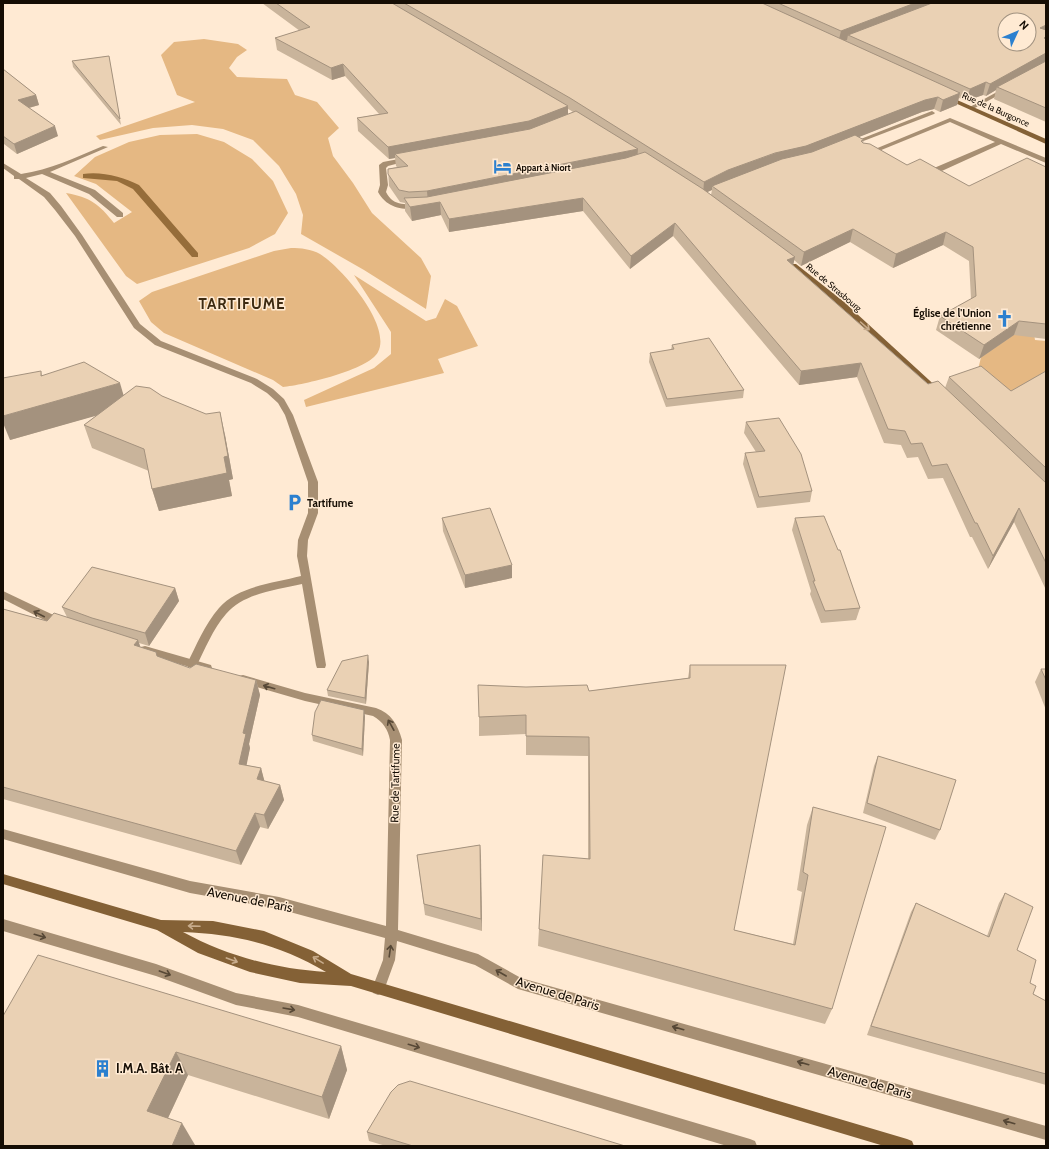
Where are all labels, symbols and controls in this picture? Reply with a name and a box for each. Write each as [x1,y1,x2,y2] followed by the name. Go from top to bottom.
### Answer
[997,12,1037,52] north arrow
[1016,17,1032,33] text: N
[961,89,1032,129] street label: Rue de la Burgonce
[493,157,513,177] hotel icon: Appart à Niort
[516,162,571,173] place label: Appart à Niort
[804,261,864,314] street label: Rue de Strasbourg
[198,295,286,313] district label: TARTIFUME
[913,306,991,333] place label: Église de l'Union chrétienne
[994,309,1014,329] church icon: Église de l'Union chrétienne
[860,321,870,331] one-way arrow
[284,493,304,513] parking icon: Tartifume
[307,496,353,510] place label: Tartifume
[33,609,45,617] one-way arrow
[263,683,276,690] one-way arrow
[386,719,394,731] one-way arrow
[387,743,403,823] street label: Rue de Tartifume
[206,883,295,915] street label: Avenue de Paris
[188,922,201,930] one-way arrow
[34,933,47,940] one-way arrow
[386,945,394,958] one-way arrow
[313,956,324,964] one-way arrow
[226,957,239,964] one-way arrow
[495,968,507,976] one-way arrow
[159,970,171,978] one-way arrow
[514,973,602,1014] street label: Avenue de Paris
[282,1005,295,1013] one-way arrow
[671,1024,684,1031] one-way arrow
[407,1043,420,1050] one-way arrow
[93,1058,113,1078] building icon: I.M.A. Bât. A
[797,1059,810,1066] one-way arrow
[116,1060,184,1076] place label: I.M.A. Bât. A
[826,1062,914,1102] street label: Avenue de Paris
[1002,1118,1015,1125] one-way arrow

